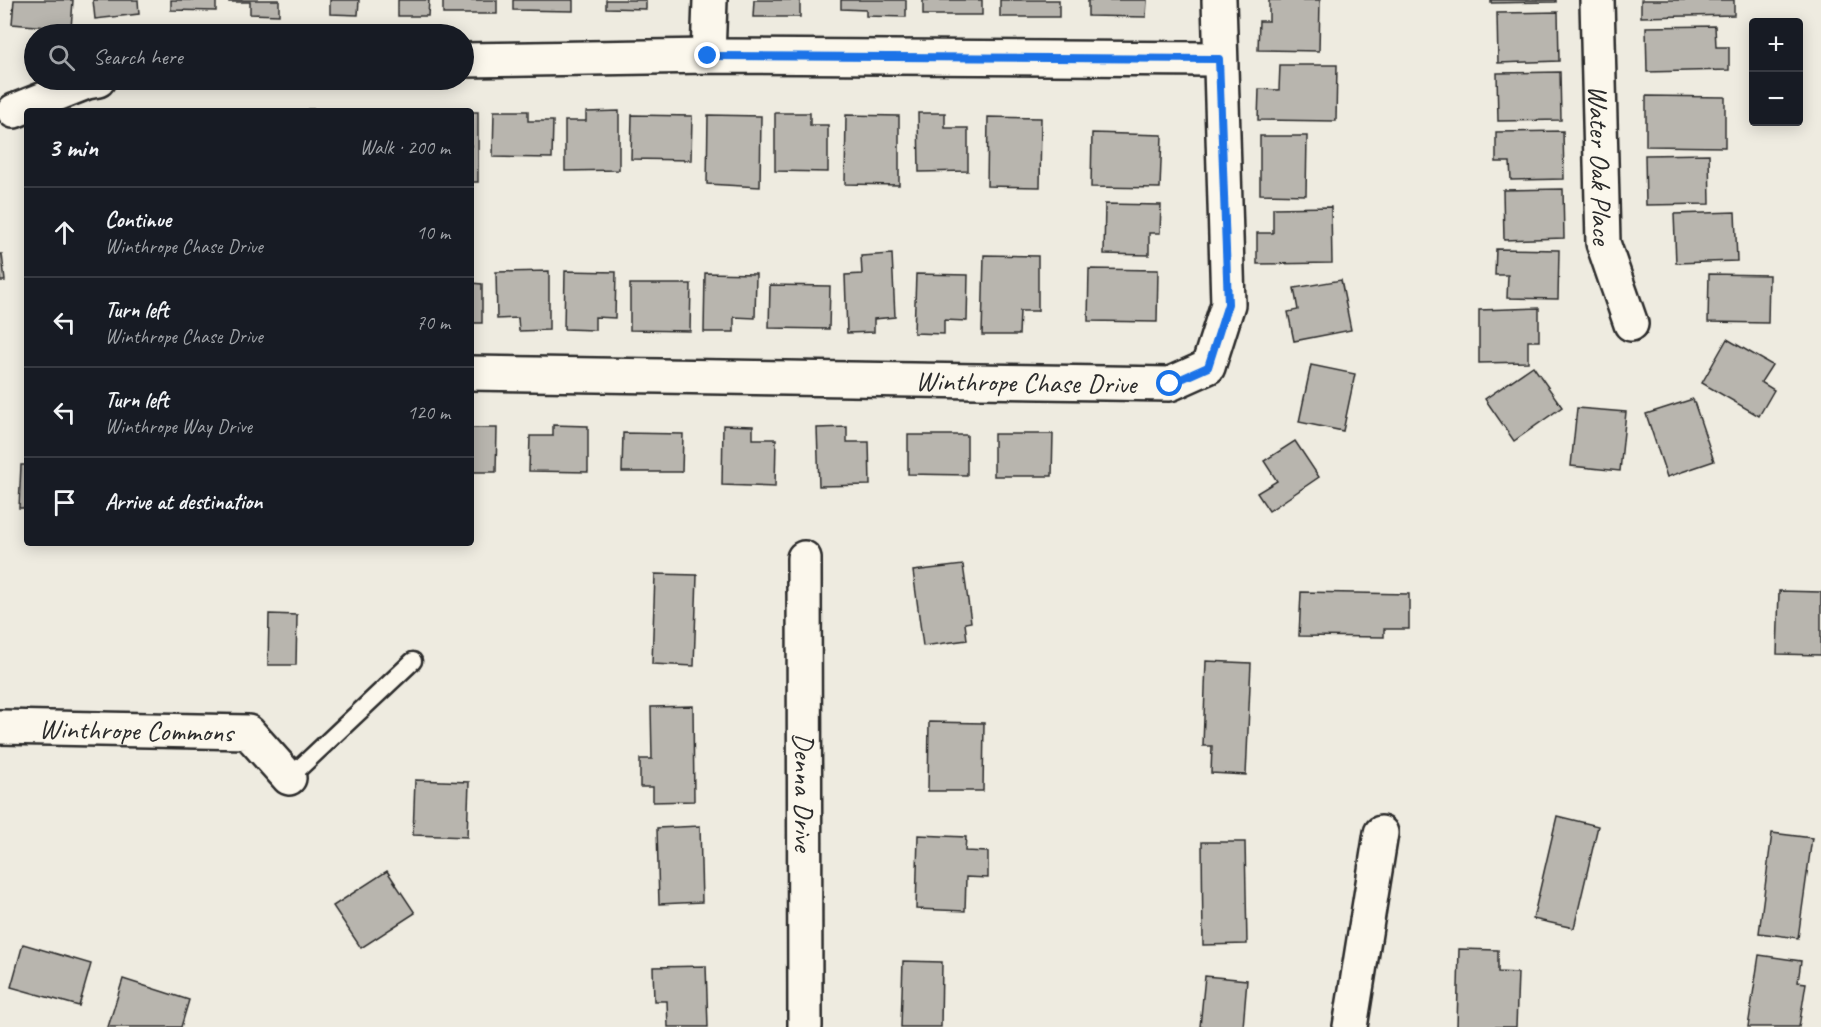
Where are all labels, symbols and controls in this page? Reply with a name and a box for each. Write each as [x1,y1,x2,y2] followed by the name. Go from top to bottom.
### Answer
[1749,18,1803,126] map controls
[1749,18,1803,72] button: +
[24,24,474,90] search box
[45,41,78,74] icon: search
[694,42,720,68] route end
[93,43,183,71] text: Search here
[1749,72,1803,126] button: −
[1582,85,1621,247] street label: Water Oak Place
[48,131,98,164] text: 3 min
[360,135,450,160] text: Walk · 200 m
[105,206,171,234] text: Continue
[48,216,81,249] icon: ahead
[416,220,450,245] text: 10 m
[105,234,263,259] text: Winthrope Chase Drive
[105,296,169,324] text: Turn left
[48,306,81,339] icon: left
[416,310,450,335] text: 70 m
[105,324,263,349] text: Winthrope Chase Drive
[915,362,1139,401] street label: Winthrope Chase Drive
[1156,370,1182,396] route start
[105,386,169,414] text: Turn left
[48,396,81,429] icon: left
[407,400,450,425] text: 120 m
[105,414,252,439] text: Winthrope Way Drive
[48,486,81,519] icon: arrive
[105,488,262,516] text: Arrive at destination
[39,710,236,749] street label: Winthrope Commons
[787,733,822,853] street label: Denna Drive

